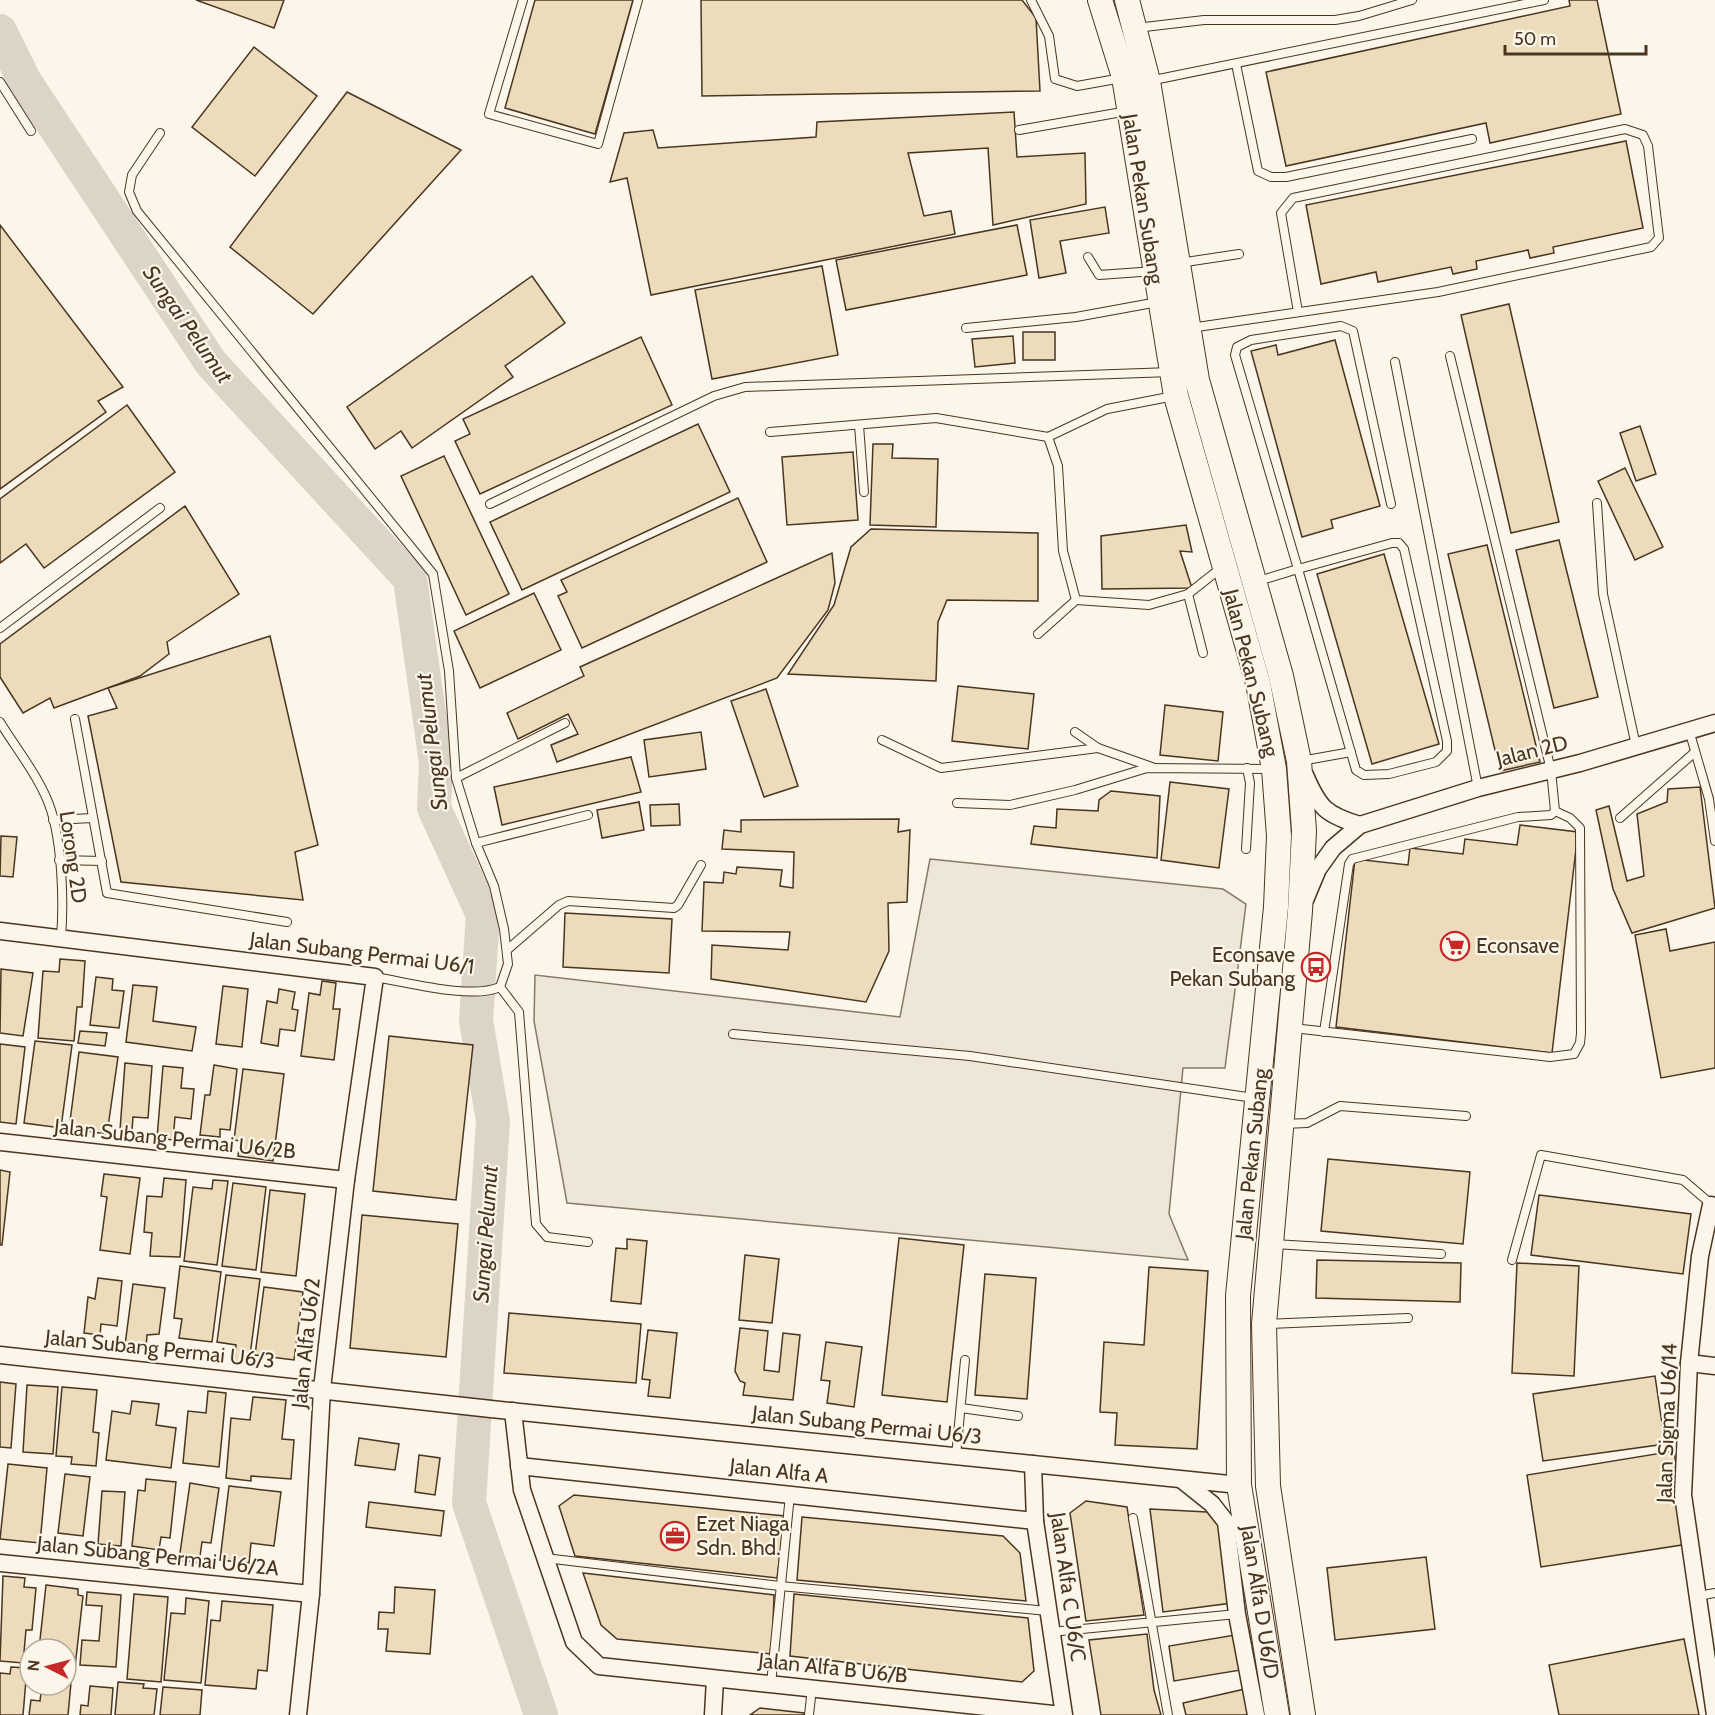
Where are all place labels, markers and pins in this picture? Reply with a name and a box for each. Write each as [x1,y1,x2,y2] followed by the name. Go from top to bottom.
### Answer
[1439,930,1471,962] supermarket icon: Econsave
[1476,933,1560,958] place label: Econsave
[1170,942,1296,991] place label: Econsave Pekan Subang
[1300,951,1332,983] bus stop icon: Econsave Pekan Subang
[696,1511,790,1560] place label: Ezet Niaga Sdn. Bhd.
[659,1520,691,1552] office icon: Ezet Niaga Sdn. Bhd.

